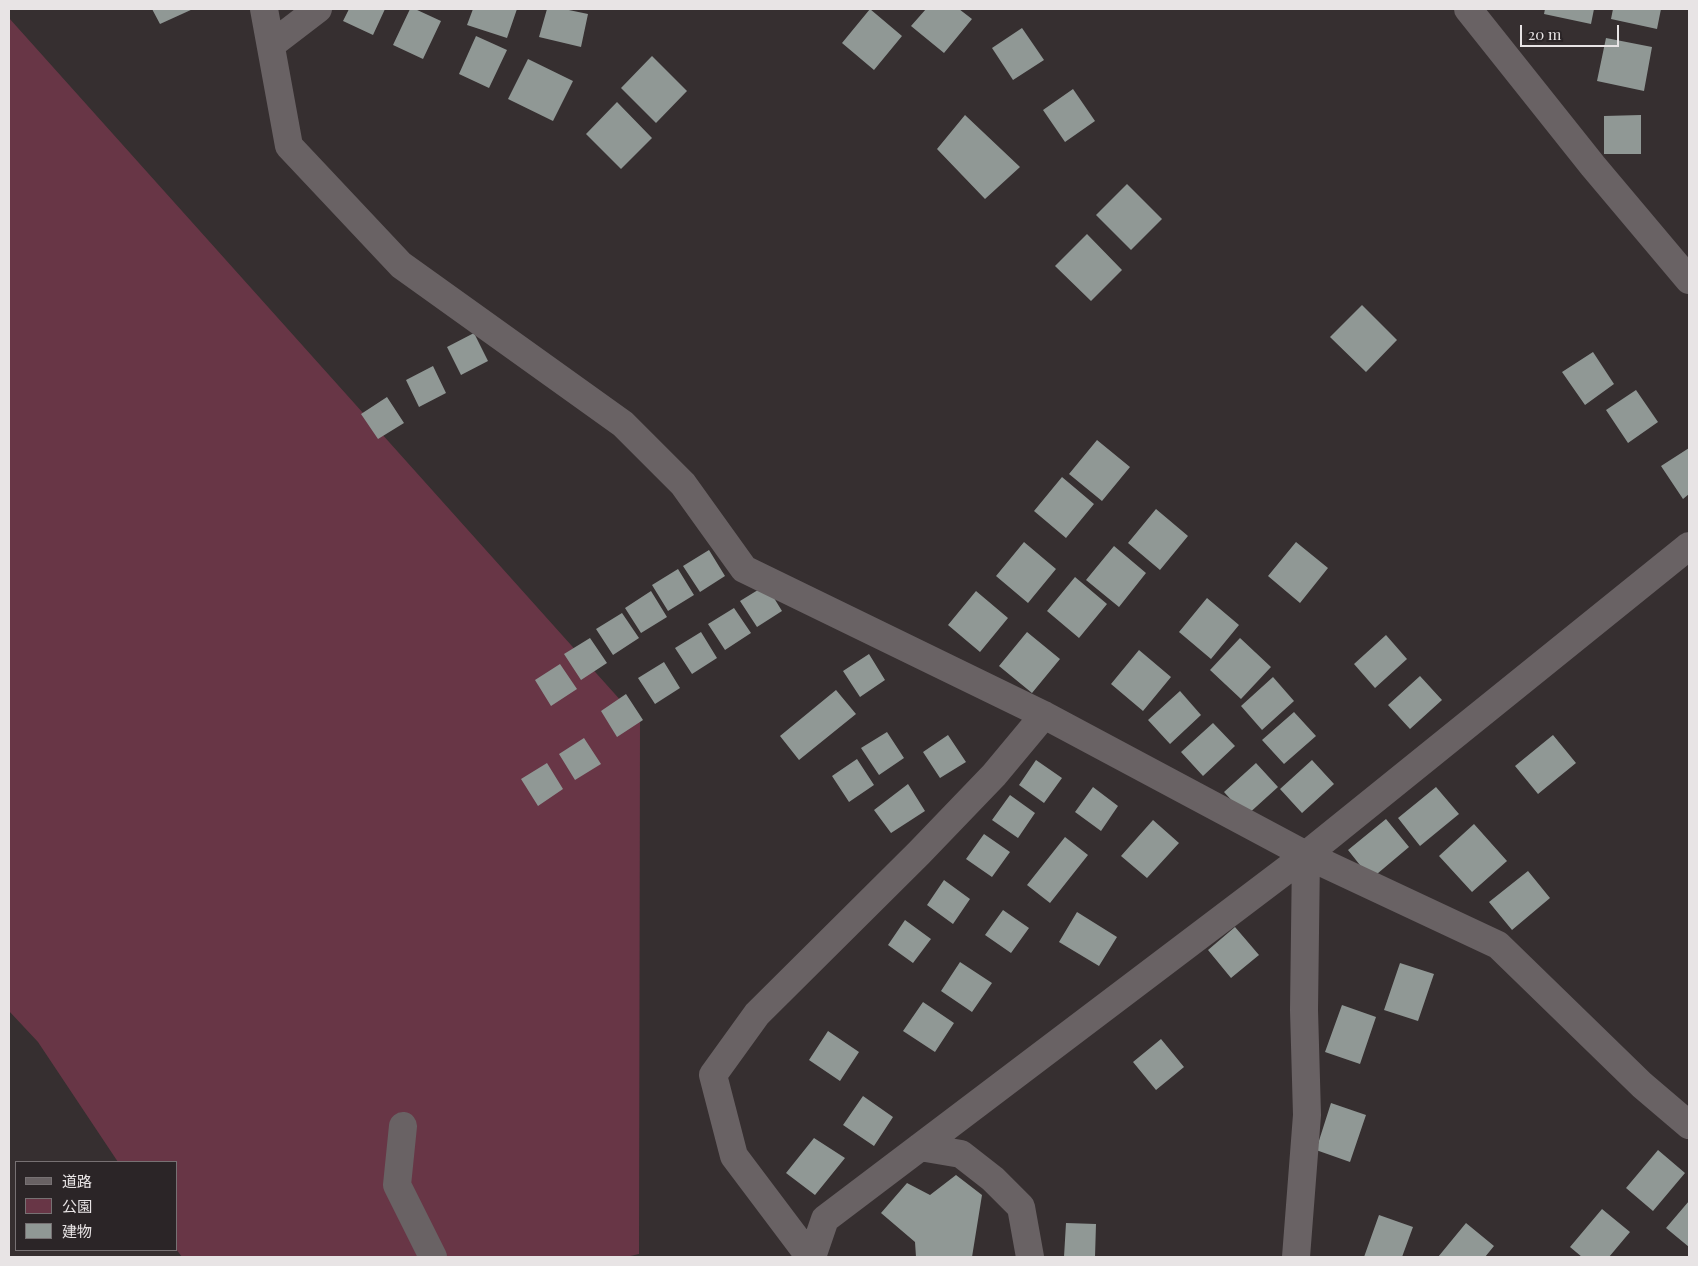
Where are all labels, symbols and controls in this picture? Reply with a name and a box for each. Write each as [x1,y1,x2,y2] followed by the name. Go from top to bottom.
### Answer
[1523,15,1622,47] scale bar
[1528,24,1561,44] text: 20 m
[15,1161,178,1251] legend
[62,1171,92,1191] text: 道路
[62,1196,92,1216] text: 公園
[62,1221,92,1241] text: 建物

